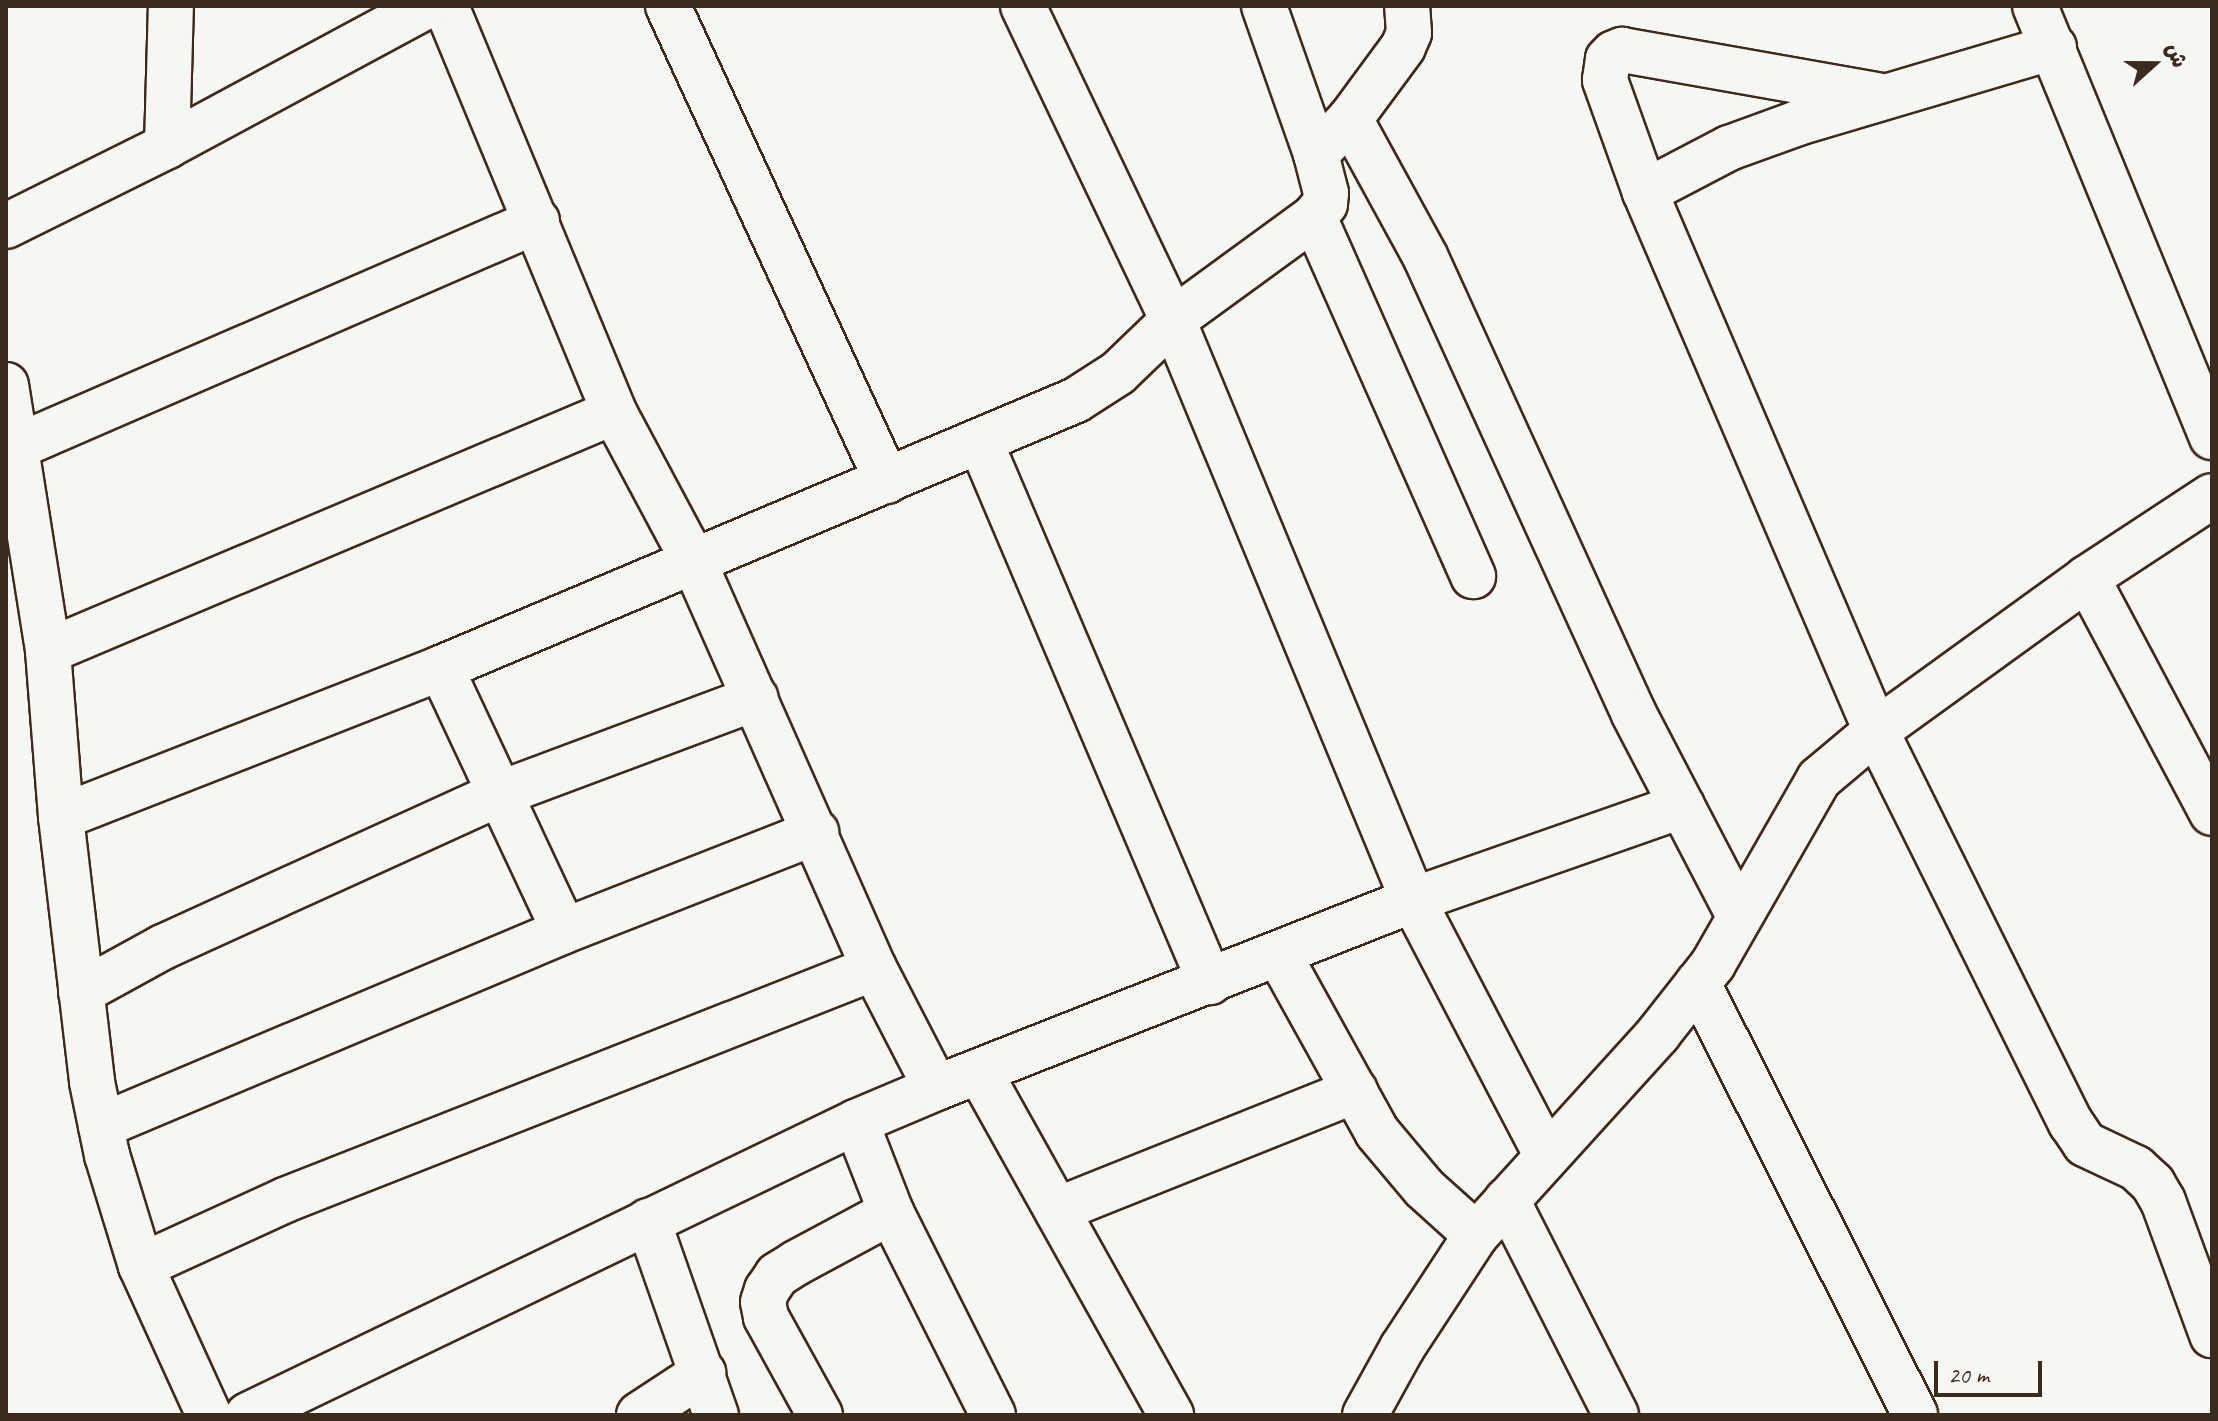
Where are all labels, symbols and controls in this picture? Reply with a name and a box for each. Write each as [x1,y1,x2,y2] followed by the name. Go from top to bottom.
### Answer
[2114,24,2194,104] north arrow
[2159,39,2194,72] text: ش
[1938,1345,2046,1395] scale bar
[1948,1360,1989,1390] text: 20 m

